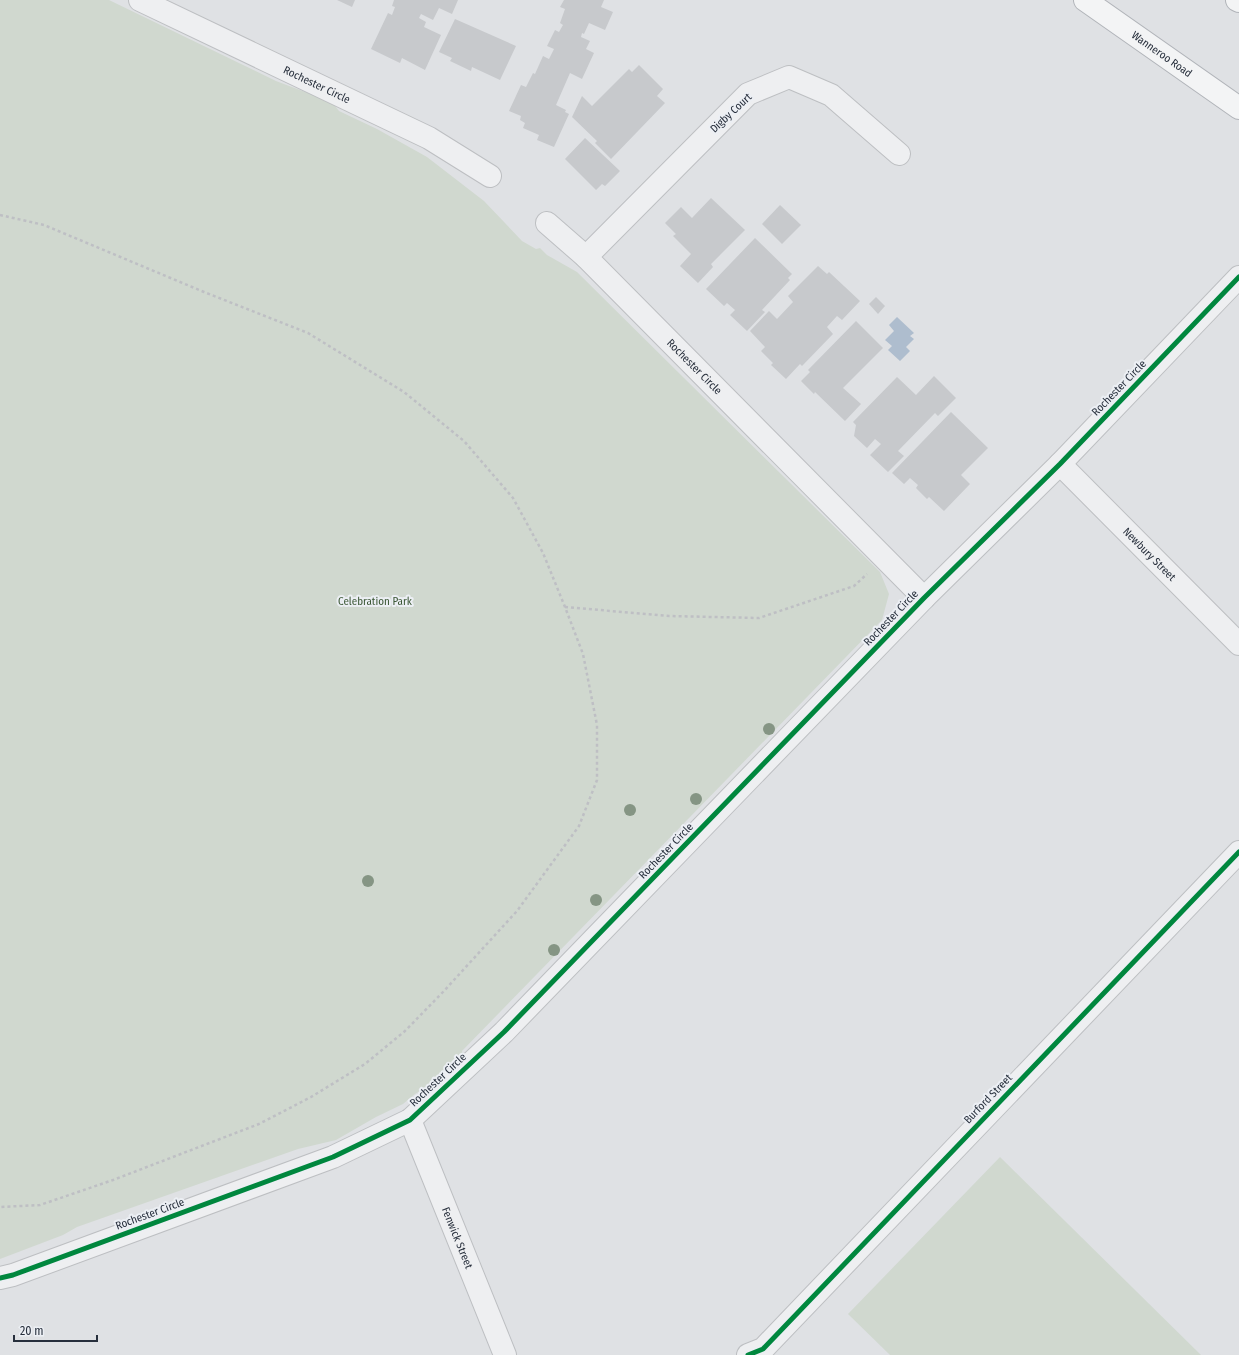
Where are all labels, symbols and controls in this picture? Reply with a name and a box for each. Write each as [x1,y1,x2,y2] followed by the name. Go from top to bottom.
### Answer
[1129,28,1195,80] street label: Wanneroo Road
[281,63,352,106] street label: Rochester Circle
[708,90,755,135] street label: Digby Court
[664,336,725,397] street label: Rochester Circle
[1089,357,1149,419] street label: Rochester Circle
[1120,525,1179,584] street label: Newbury Street
[861,587,921,649] street label: Rochester Circle
[338,595,413,608] park label: Celebration Park
[636,820,696,882] street label: Rochester Circle
[407,1051,469,1109] street label: Rochester Circle
[961,1071,1015,1126] street label: Burford Street
[114,1196,186,1232] street label: Rochester Circle
[439,1205,476,1271] street label: Fenwick Street
[14,1317,97,1343] scale bar
[20,1324,44,1338] text: 20 m

